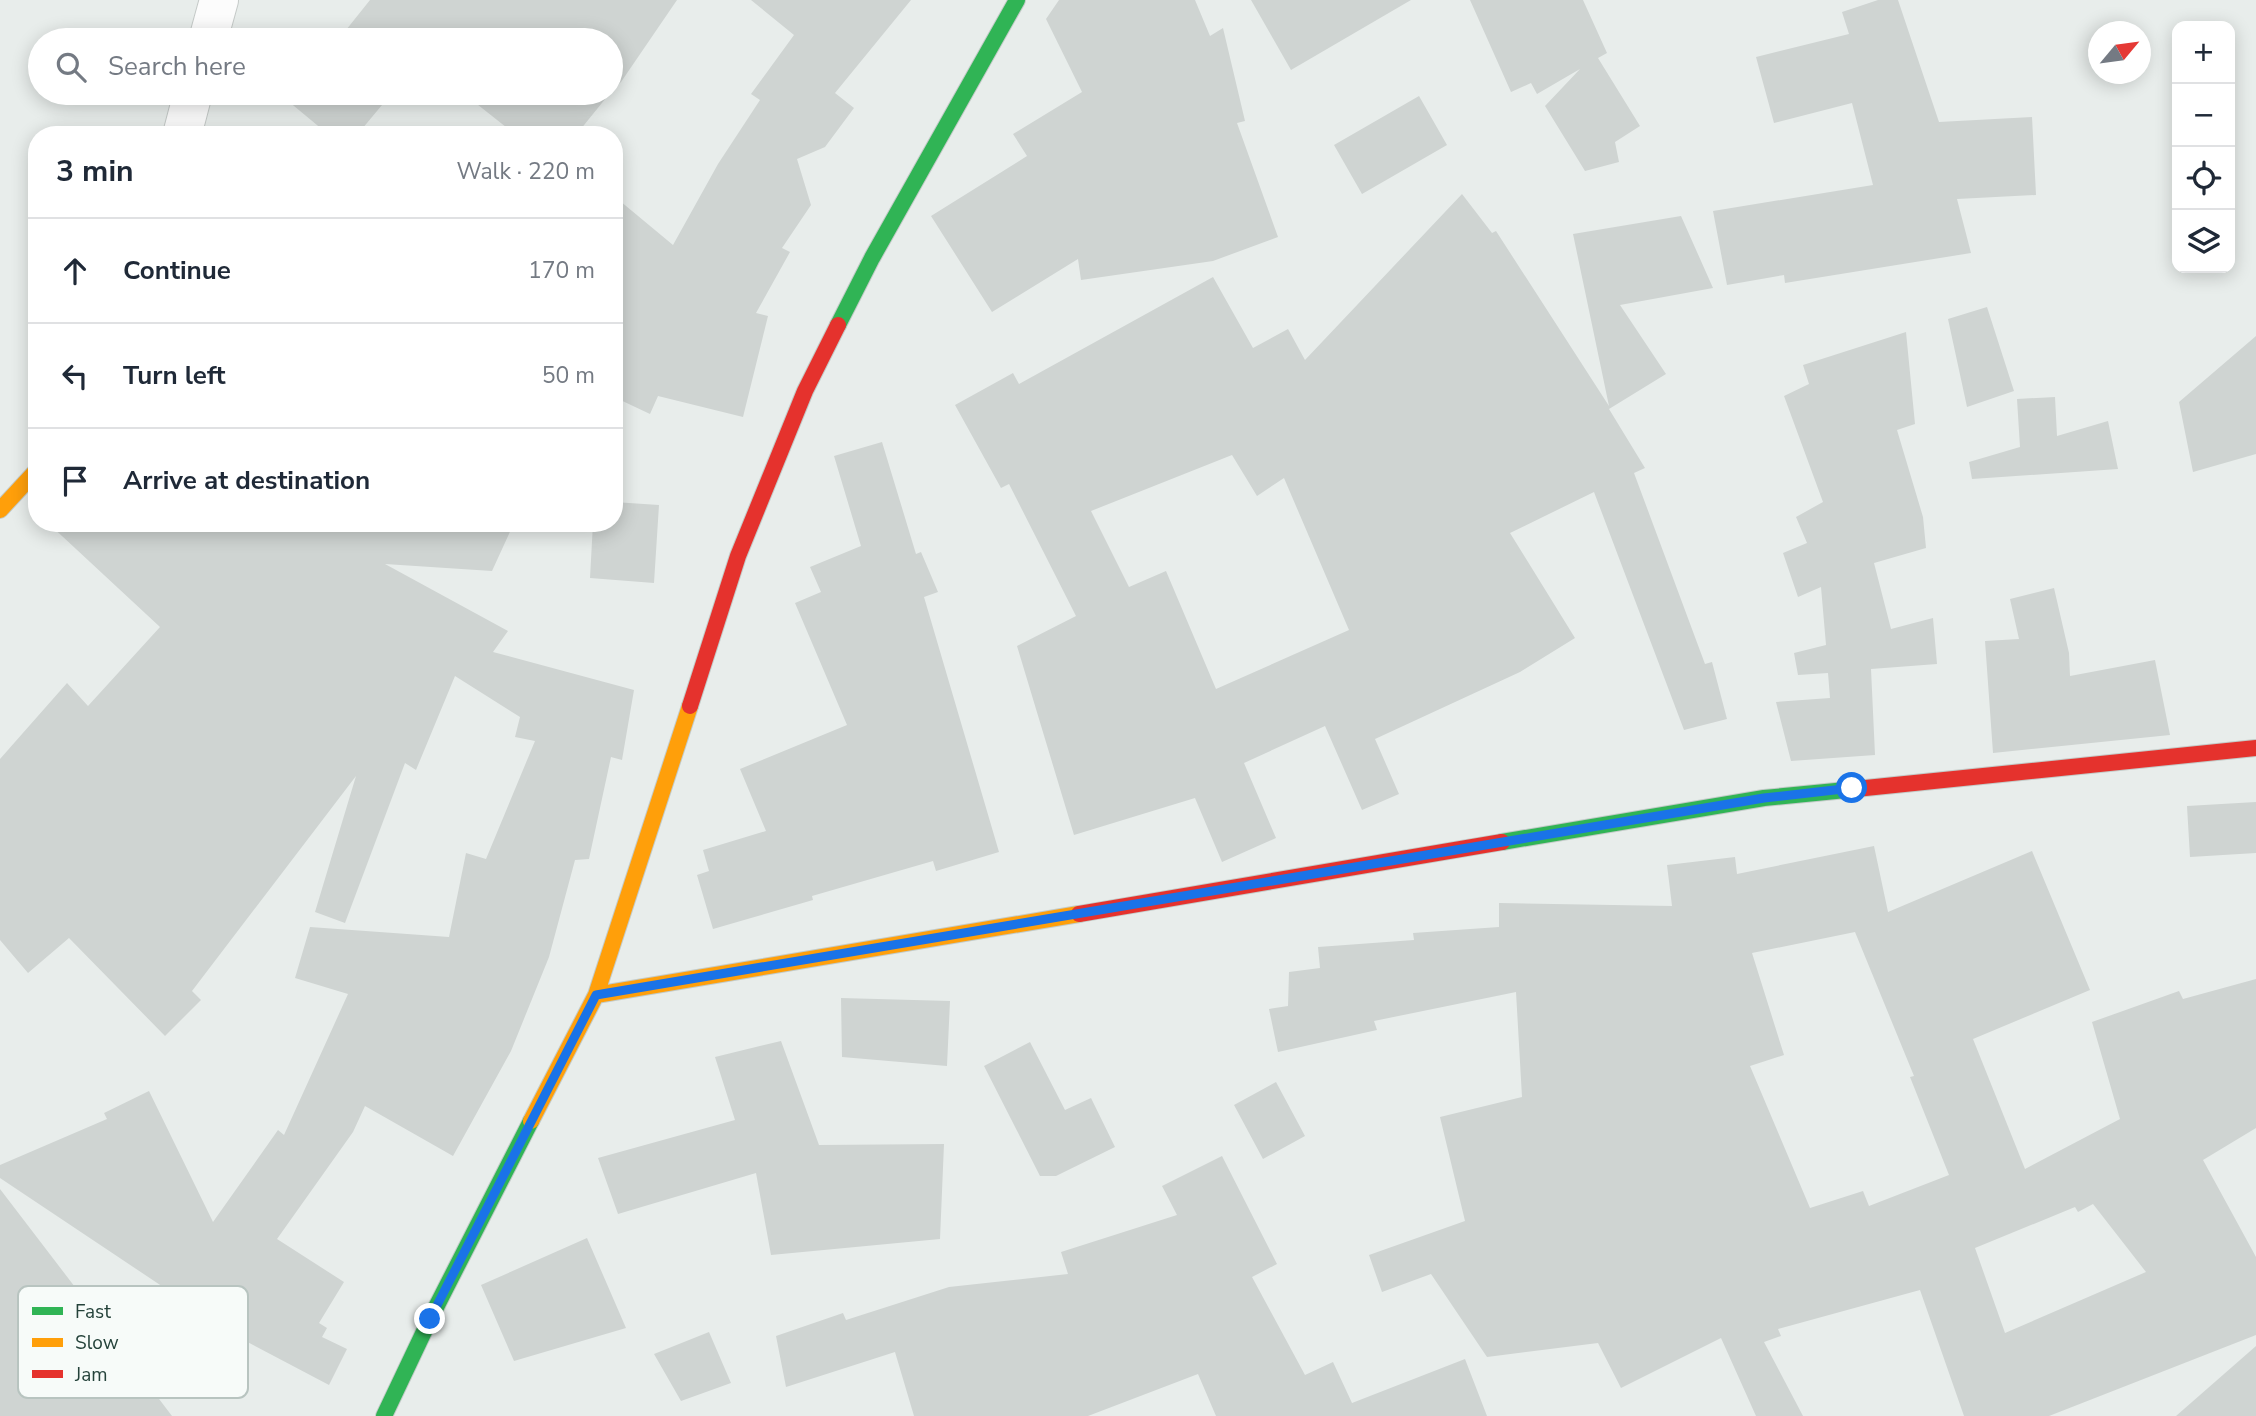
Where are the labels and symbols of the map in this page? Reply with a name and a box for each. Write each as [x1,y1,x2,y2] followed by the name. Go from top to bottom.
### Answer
[2088,21,2151,84] north arrow
[1836,772,1867,803] route start
[18,1286,248,1398] legend
[75,1299,111,1325] text: Fast
[414,1303,445,1334] route end
[75,1330,119,1356] text: Slow
[74,1362,108,1388] text: Jam

